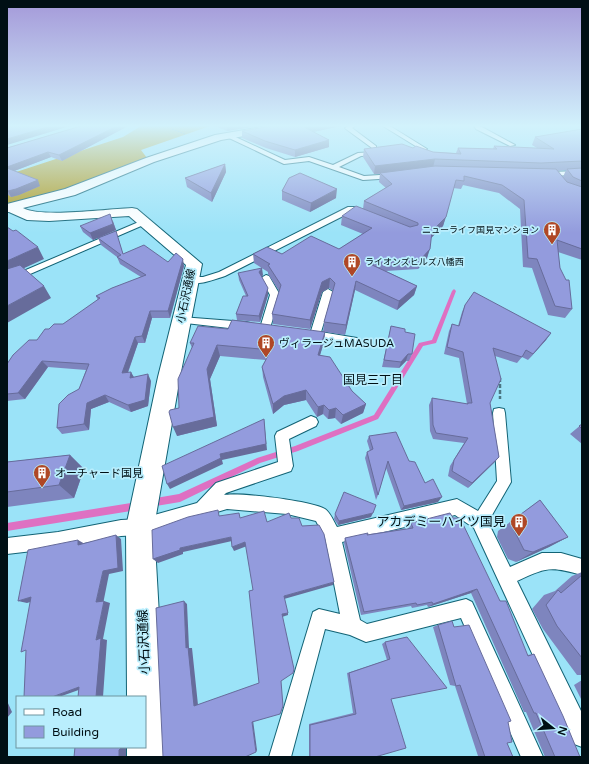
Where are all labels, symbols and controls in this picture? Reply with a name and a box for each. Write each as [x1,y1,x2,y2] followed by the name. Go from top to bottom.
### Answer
[542,220,562,245] building icon: ニューライフ国見マンション
[422,225,539,236] place label: ニューライフ国見マンション
[342,252,362,277] building icon: ライオンズヒルズ八幡西
[365,257,464,268] place label: ライオンズヒルズ八幡西
[174,268,198,324] street label: 小石沢通線
[256,333,276,358] building icon: ヴィラージュMASUDA
[279,337,394,350] place label: ヴィラージュMASUDA
[343,373,403,387] district label: 国見三丁目
[32,463,52,488] building icon: オーチャード国見
[55,467,143,480] place label: オーチャード国見
[509,512,529,537] building icon: アカデミーハイツ国見
[377,514,506,530] place label: アカデミーハイツ国見
[135,609,153,675] street label: 小石沢通線
[16,696,146,748] legend
[52,705,82,719] text: Road
[533,708,573,748] north arrow
[52,725,99,739] text: Building
[555,725,570,737] text: N

